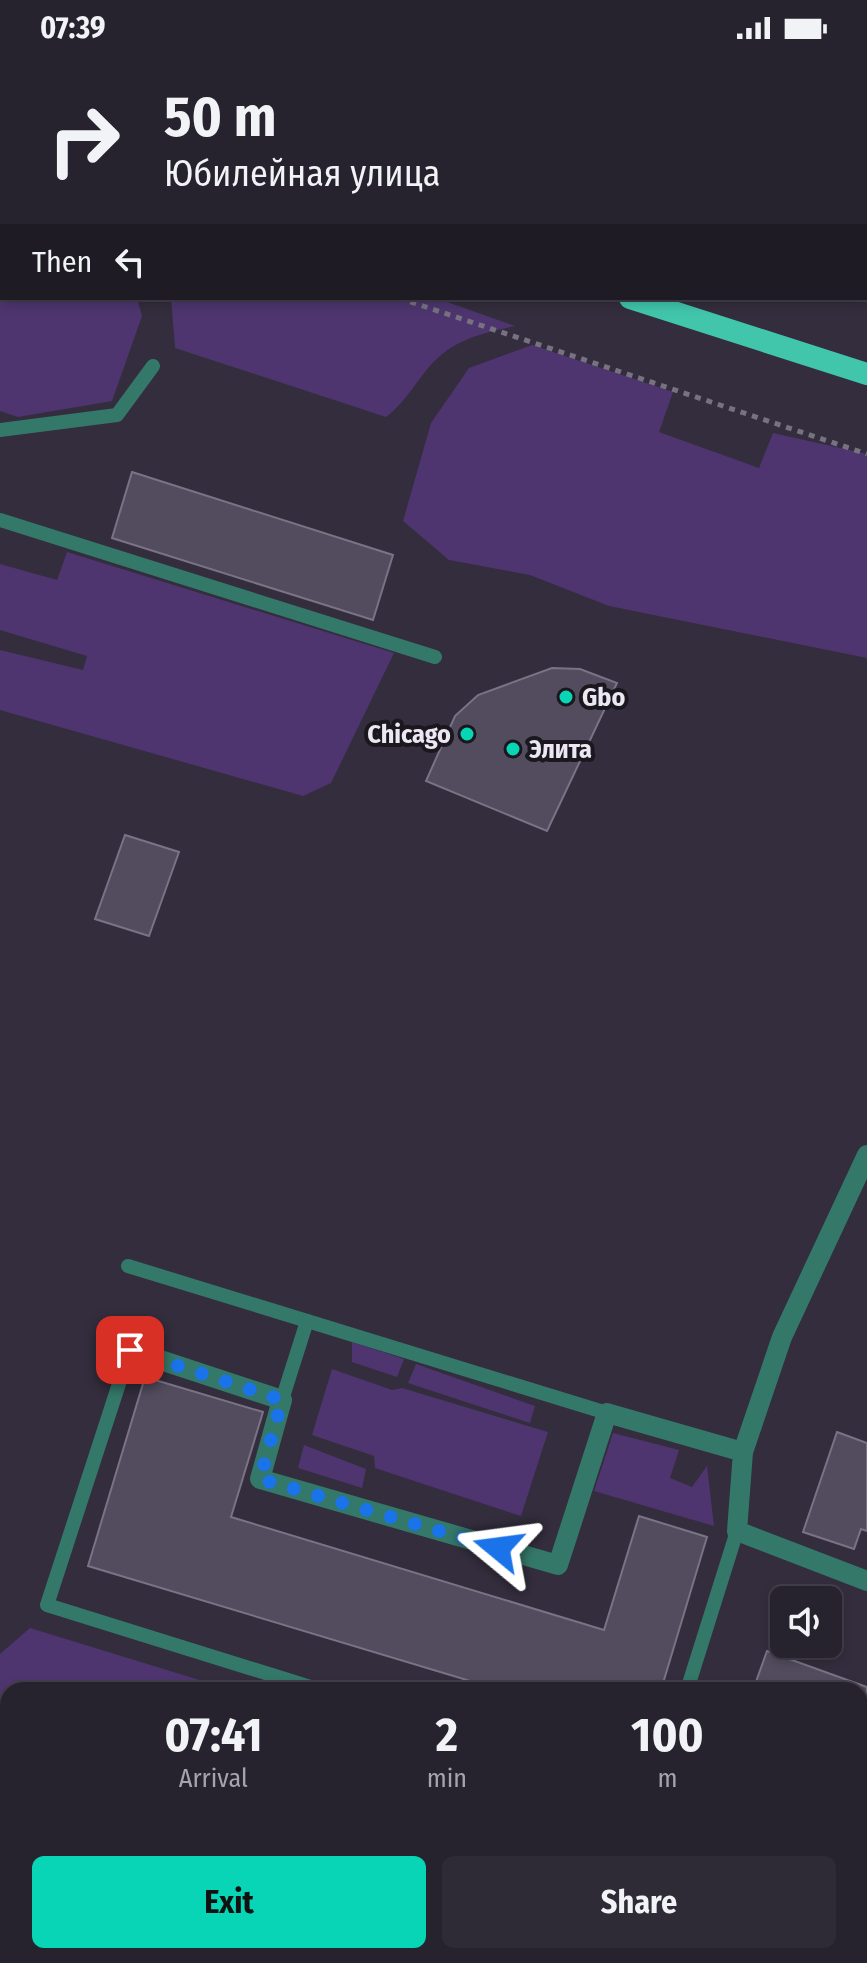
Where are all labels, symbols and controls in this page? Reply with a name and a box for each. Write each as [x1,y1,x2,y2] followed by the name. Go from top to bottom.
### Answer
[40,10,105,46] text: 07:39
[164,84,276,151] text: 50 m
[32,88,136,192] icon: right
[164,152,440,196] text: Юбилейная улица
[108,240,152,284] icon: left
[32,244,92,280] text: Then
[582,682,625,713] place label: Gbo
[557,688,575,706] marker: Gbo
[367,719,451,750] place label: Chicago
[458,725,476,743] marker: Chicago
[529,734,592,765] place label: Элита
[504,740,522,758] marker: Элита
[96,1316,164,1384] pin
[108,1328,152,1372] icon: arrive
[456,1506,540,1590] position arrow
[770,1586,842,1658] map controls
[770,1586,842,1658] button: sound
[164,1706,262,1764] text: 07:41
[436,1706,458,1764] text: 2
[631,1706,704,1764] text: 100
[179,1763,248,1794] text: Arrival
[427,1763,467,1794] text: min
[657,1763,677,1794] text: m
[32,1856,426,1948] button: Exit
[442,1856,836,1948] button: Share

